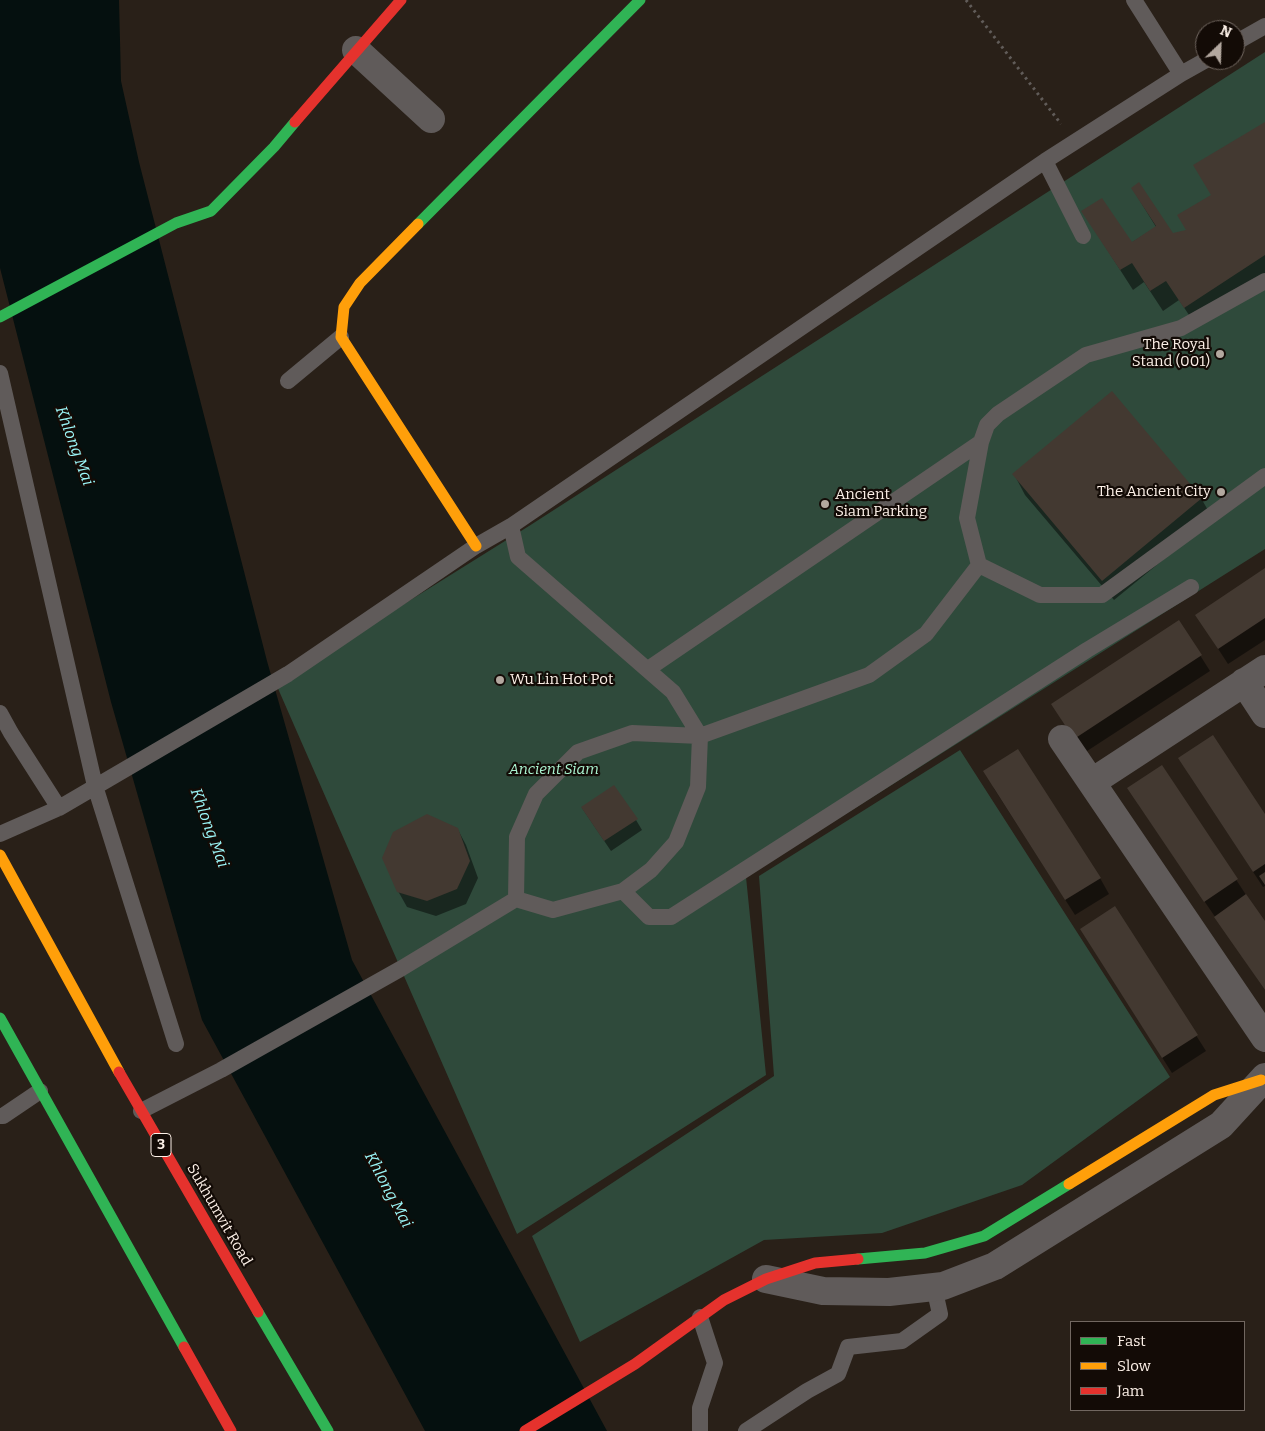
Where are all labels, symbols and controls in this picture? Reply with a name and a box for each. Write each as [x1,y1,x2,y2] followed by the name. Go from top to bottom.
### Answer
[1195,20,1245,70] north arrow
[1218,22,1234,42] text: N
[1132,336,1210,371] place label: The Royal Stand (001)
[1214,348,1226,360] marker: The Royal Stand (001)
[51,404,97,488] water label: Khlong Mai
[1097,483,1211,501] place label: The Ancient City
[835,486,927,521] place label: Ancient Siam Parking
[1215,486,1227,498] marker: The Ancient City
[819,498,831,510] marker: Ancient Siam Parking
[510,671,613,689] place label: Wu Lin Hot Pot
[494,674,506,686] marker: Wu Lin Hot Pot
[509,761,599,779] park label: Ancient Siam
[186,786,232,870] water label: Khlong Mai
[151,1134,171,1156] road number: 3
[360,1149,416,1231] water label: Khlong Mai
[182,1161,256,1269] street label: Sukhumvit Road
[1070,1321,1245,1411] legend
[1117,1332,1146,1350] text: Fast
[1117,1357,1151,1375] text: Slow
[1117,1382,1144,1400] text: Jam

